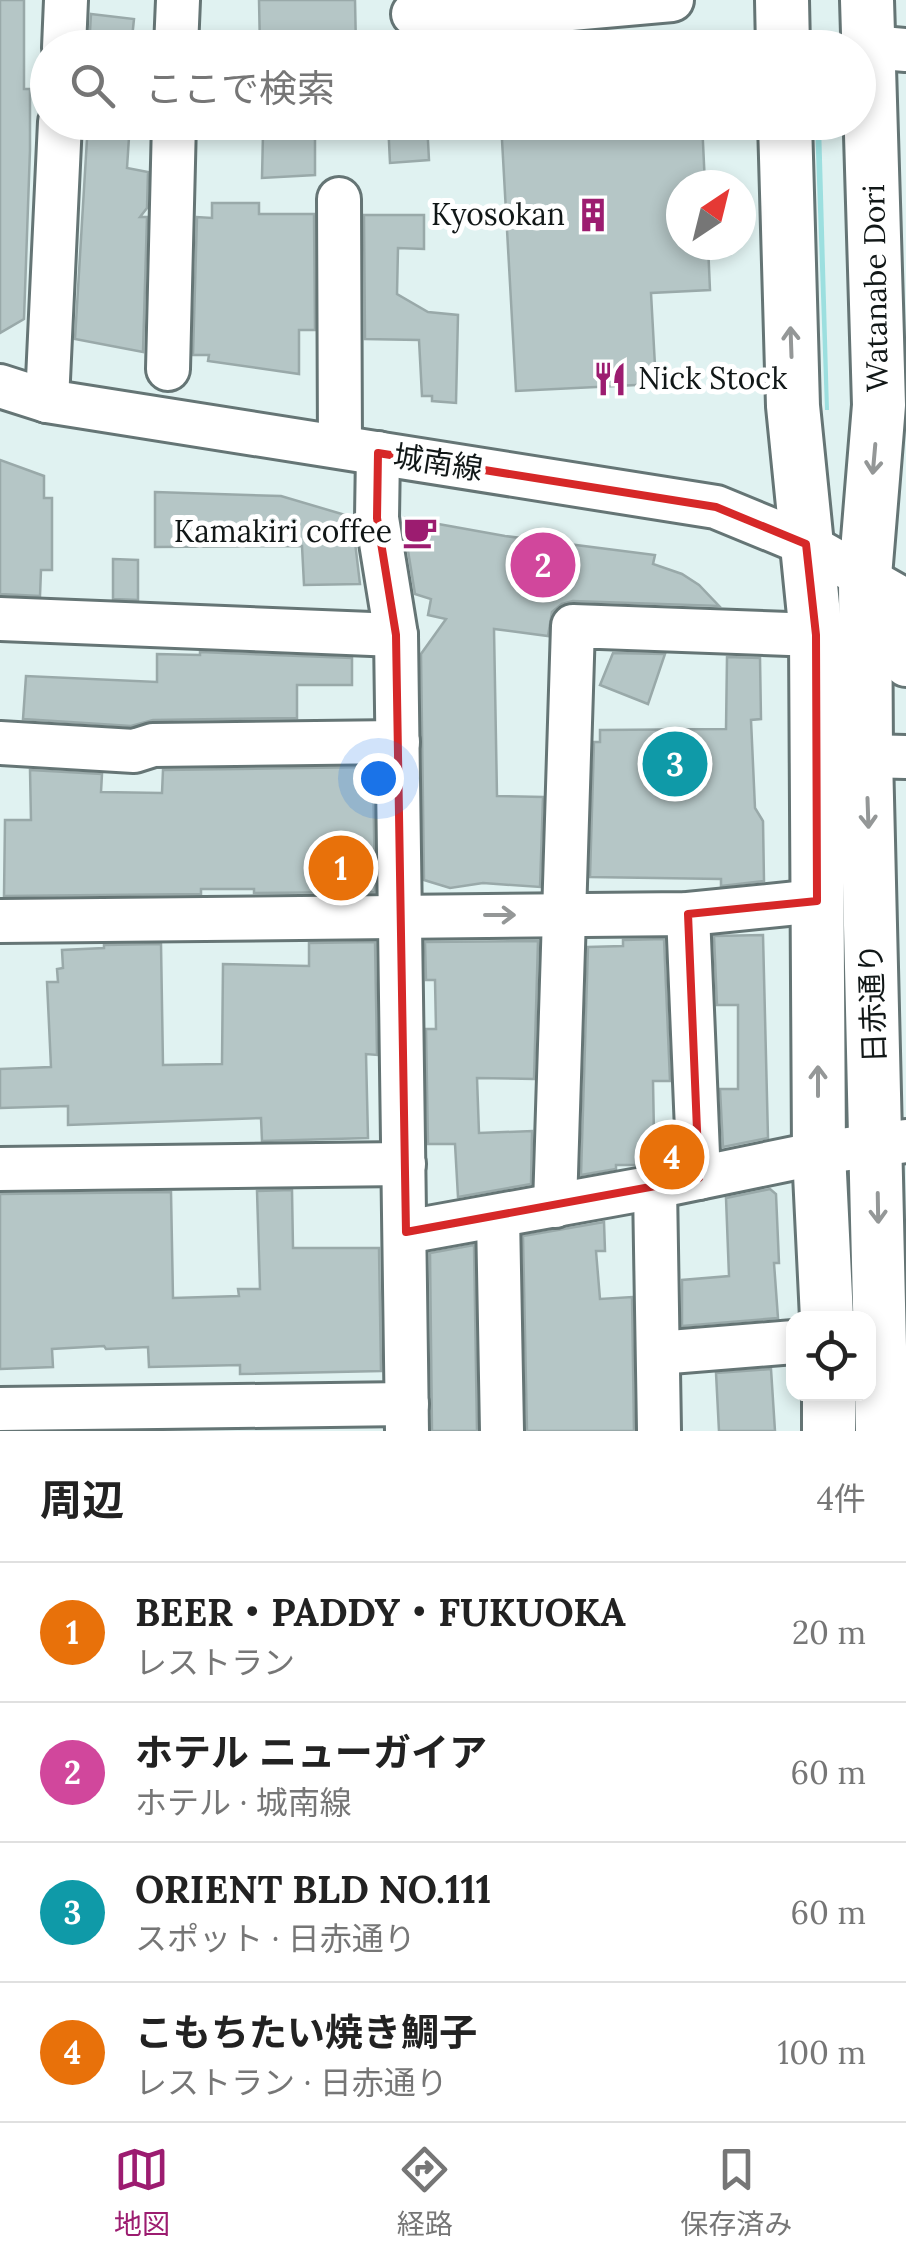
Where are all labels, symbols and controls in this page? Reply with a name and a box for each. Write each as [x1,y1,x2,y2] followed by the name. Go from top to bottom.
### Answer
[30,30,876,140] search box
[65,58,120,113] icon: search
[145,64,335,112] text: ここで検索
[666,170,756,260] north arrow
[854,184,896,392] street label: Watanabe Dori
[431,195,565,234] place label: Kyosokan
[574,196,612,234] building icon: Kyosokan
[782,327,801,359] one-way arrow
[638,359,787,397] place label: Nick Stock
[591,360,629,398] restaurant icon: Nick Stock
[391,436,486,488] street label: 城南線
[865,443,884,475] one-way arrow
[174,512,392,550] place label: Kamakiri coffee
[401,513,439,551] cafe icon: Kamakiri coffee
[510,528,576,602] pin: 2
[642,726,708,802] pin: 3
[353,753,404,804] your location
[858,797,877,829] one-way arrow
[308,830,374,906] pin: 1
[482,906,515,924] one-way arrow
[851,942,893,1064] street label: 日赤通り
[808,1066,828,1098] one-way arrow
[640,1120,704,1194] pin: 4
[869,1191,888,1223] one-way arrow
[786,1311,876,1401] map controls
[786,1311,876,1401] button: locate
[40,1473,124,1527] text: 周辺
[817,1478,866,1519] text: 4件
[135,1588,626,1636] text: BEER・PADDY・FUKUOKA
[66,1612,79,1653] text: 1
[792,1612,866,1653] text: 20 m
[135,1642,295,1683] text: レストラン
[135,1728,487,1776] text: ホテル ニューガイア
[64,1752,81,1793] text: 2
[791,1752,866,1793] text: 60 m
[135,1782,352,1823] text: ホテル · 城南線
[135,1865,491,1913] text: ORIENT BLD NO.111
[64,1892,81,1933] text: 3
[791,1892,866,1933] text: 60 m
[135,1918,416,1959] text: スポット · 日赤通り
[135,2008,477,2056] text: こもちたい焼き鯛子
[64,2032,81,2073] text: 4
[778,2032,866,2073] text: 100 m
[135,2062,448,2103] text: レストラン · 日赤通り
[114,2142,170,2242] tab: 地図
[397,2142,453,2242] tab: 経路
[680,2142,792,2242] tab: 保存済み

